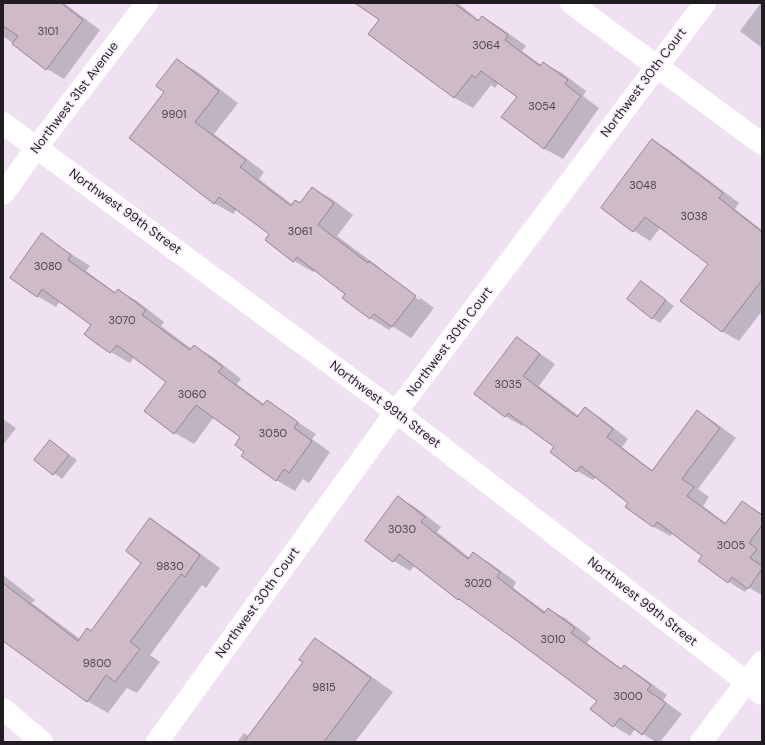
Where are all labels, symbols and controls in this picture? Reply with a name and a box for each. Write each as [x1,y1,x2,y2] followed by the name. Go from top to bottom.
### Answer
[38,25,58,39] house number: 3101
[598,25,690,141] street label: Northwest 30th Court
[28,39,122,157] street label: Northwest 31st Avenue
[472,39,500,53] house number: 3064
[528,100,556,114] house number: 3054
[162,108,186,122] house number: 9901
[66,166,184,258] street label: Northwest 99th Street
[629,179,657,193] house number: 3048
[680,210,708,224] house number: 3038
[288,225,312,239] house number: 3061
[34,260,62,274] house number: 3080
[404,284,496,400] street label: Northwest 30th Court
[108,314,136,328] house number: 3070
[326,358,444,452] street label: Northwest 99th Street
[494,378,522,392] house number: 3035
[178,388,206,402] house number: 3060
[259,427,287,441] house number: 3050
[388,523,416,537] house number: 3030
[717,539,745,553] house number: 3005
[213,545,303,661] street label: Northwest 30th Court
[584,554,700,650] street label: Northwest 99th Street
[156,560,184,574] house number: 9830
[464,577,492,591] house number: 3020
[541,633,565,647] house number: 3010
[83,657,111,671] house number: 9800
[312,681,336,695] house number: 9815
[613,690,643,704] house number: 3000

